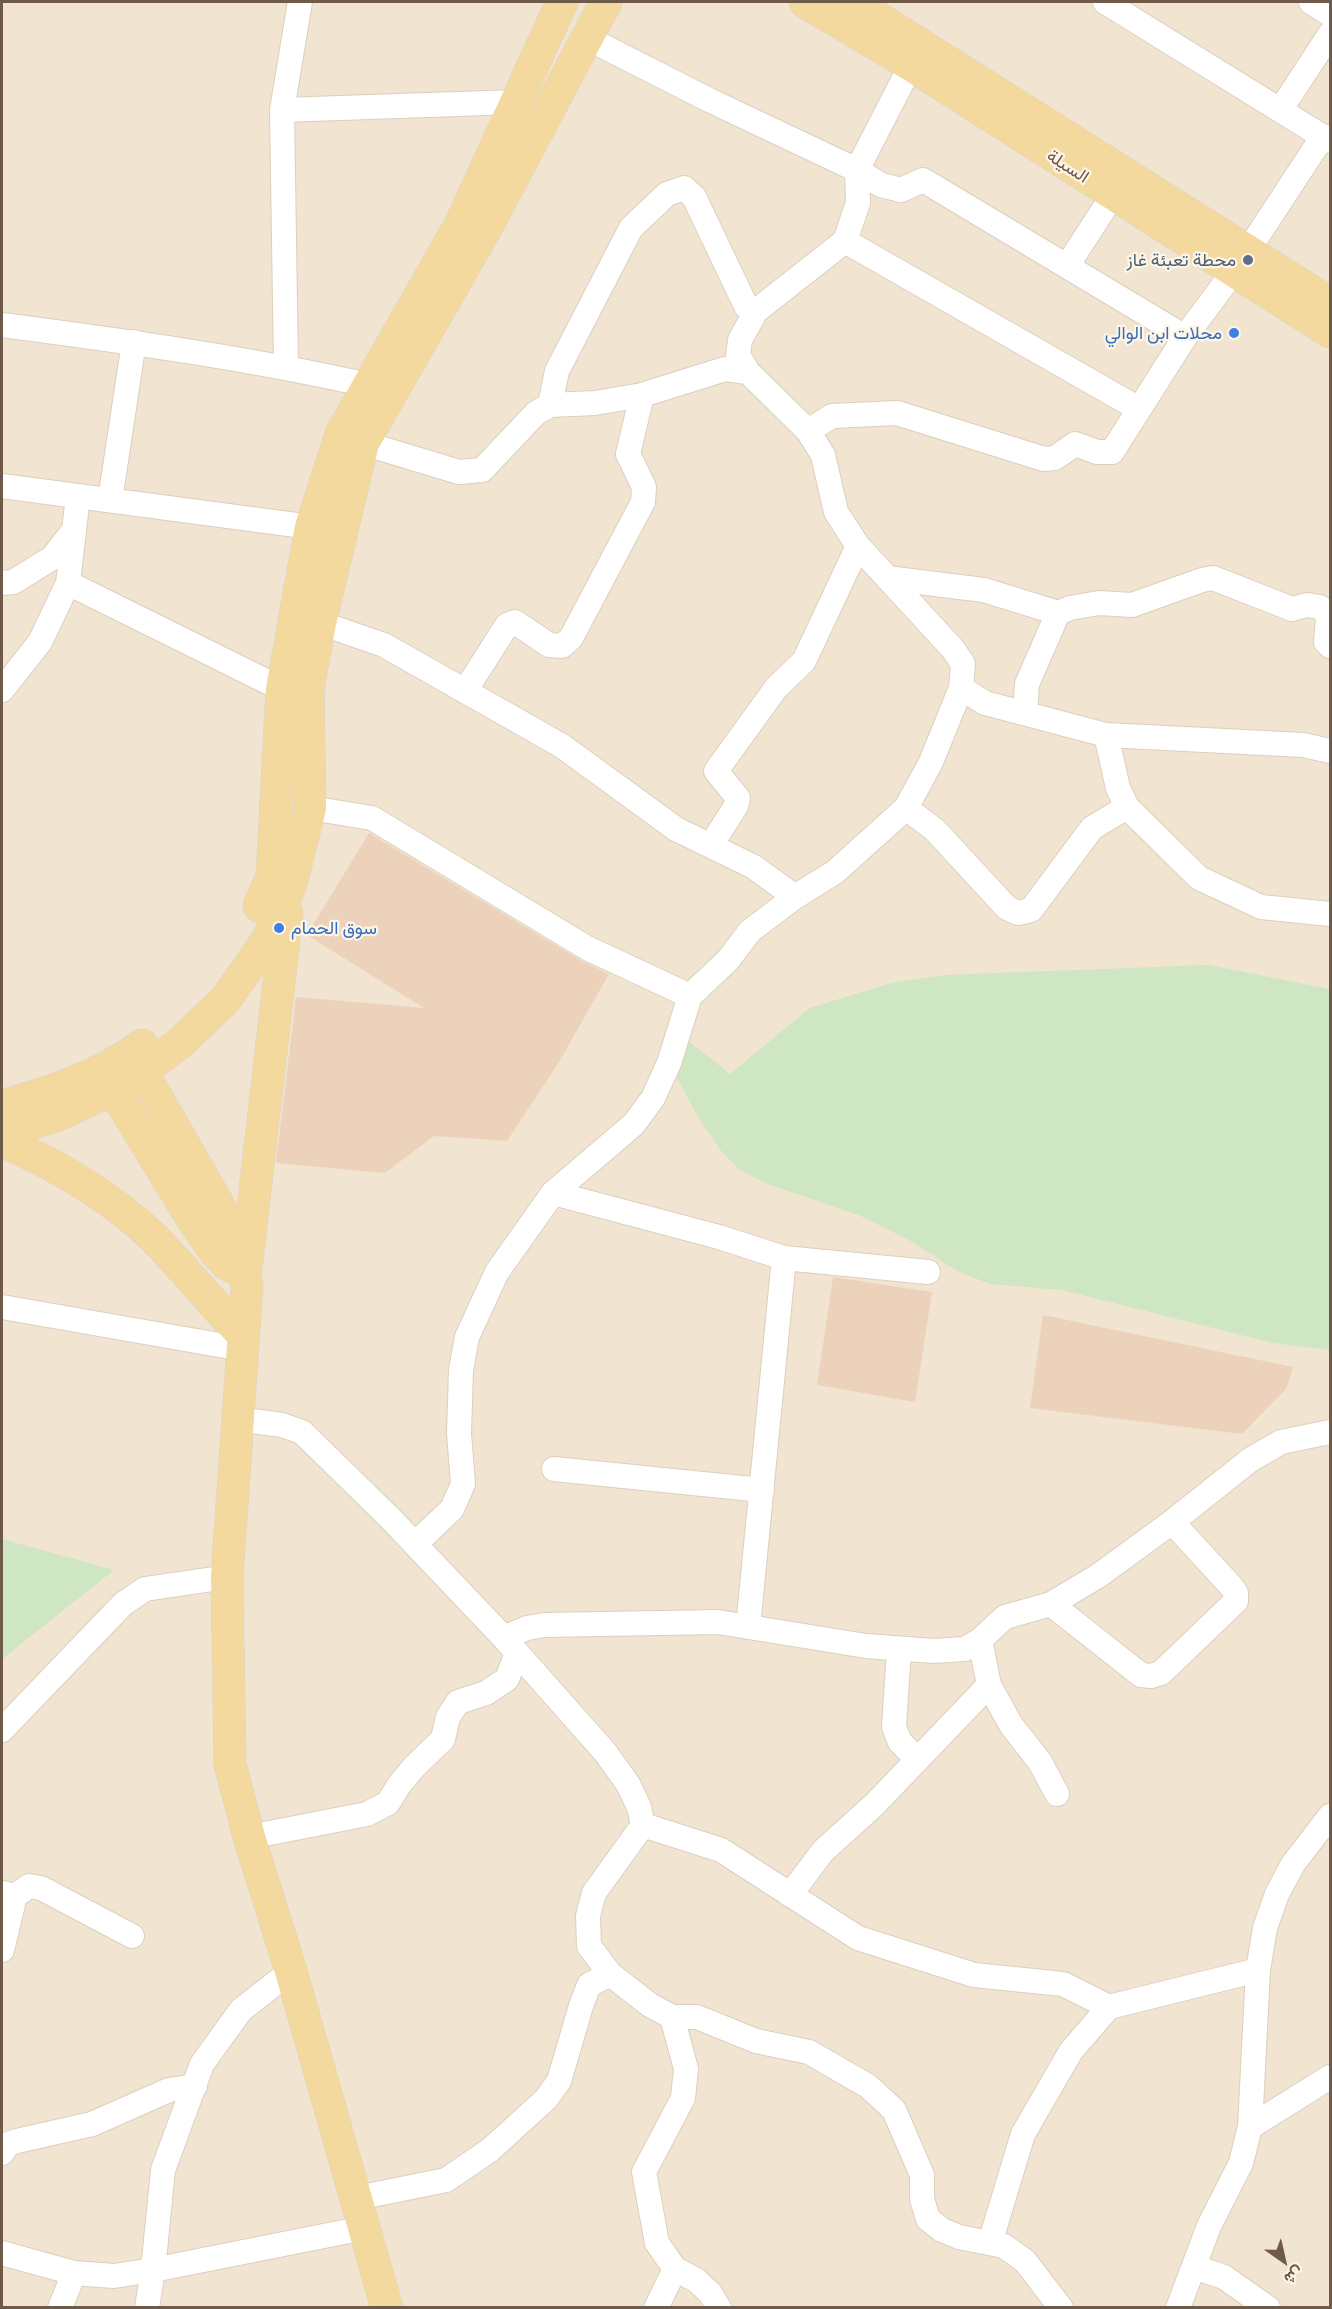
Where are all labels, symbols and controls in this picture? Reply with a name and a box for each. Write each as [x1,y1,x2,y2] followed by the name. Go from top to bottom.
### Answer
[1043,144,1093,188] street label: السيلة
[1127,249,1236,271] place label: محطة تعبئة غاز
[1241,253,1255,267] marker: محطة تعبئة غاز
[1105,322,1222,344] place label: محلات ابن الوالي
[1227,326,1241,340] marker: محلات ابن الوالي
[291,917,377,939] place label: سوق الحمام
[272,921,286,935] marker: سوق الحمام
[1254,2231,1314,2291] north arrow
[1281,2263,1308,2290] text: ش

